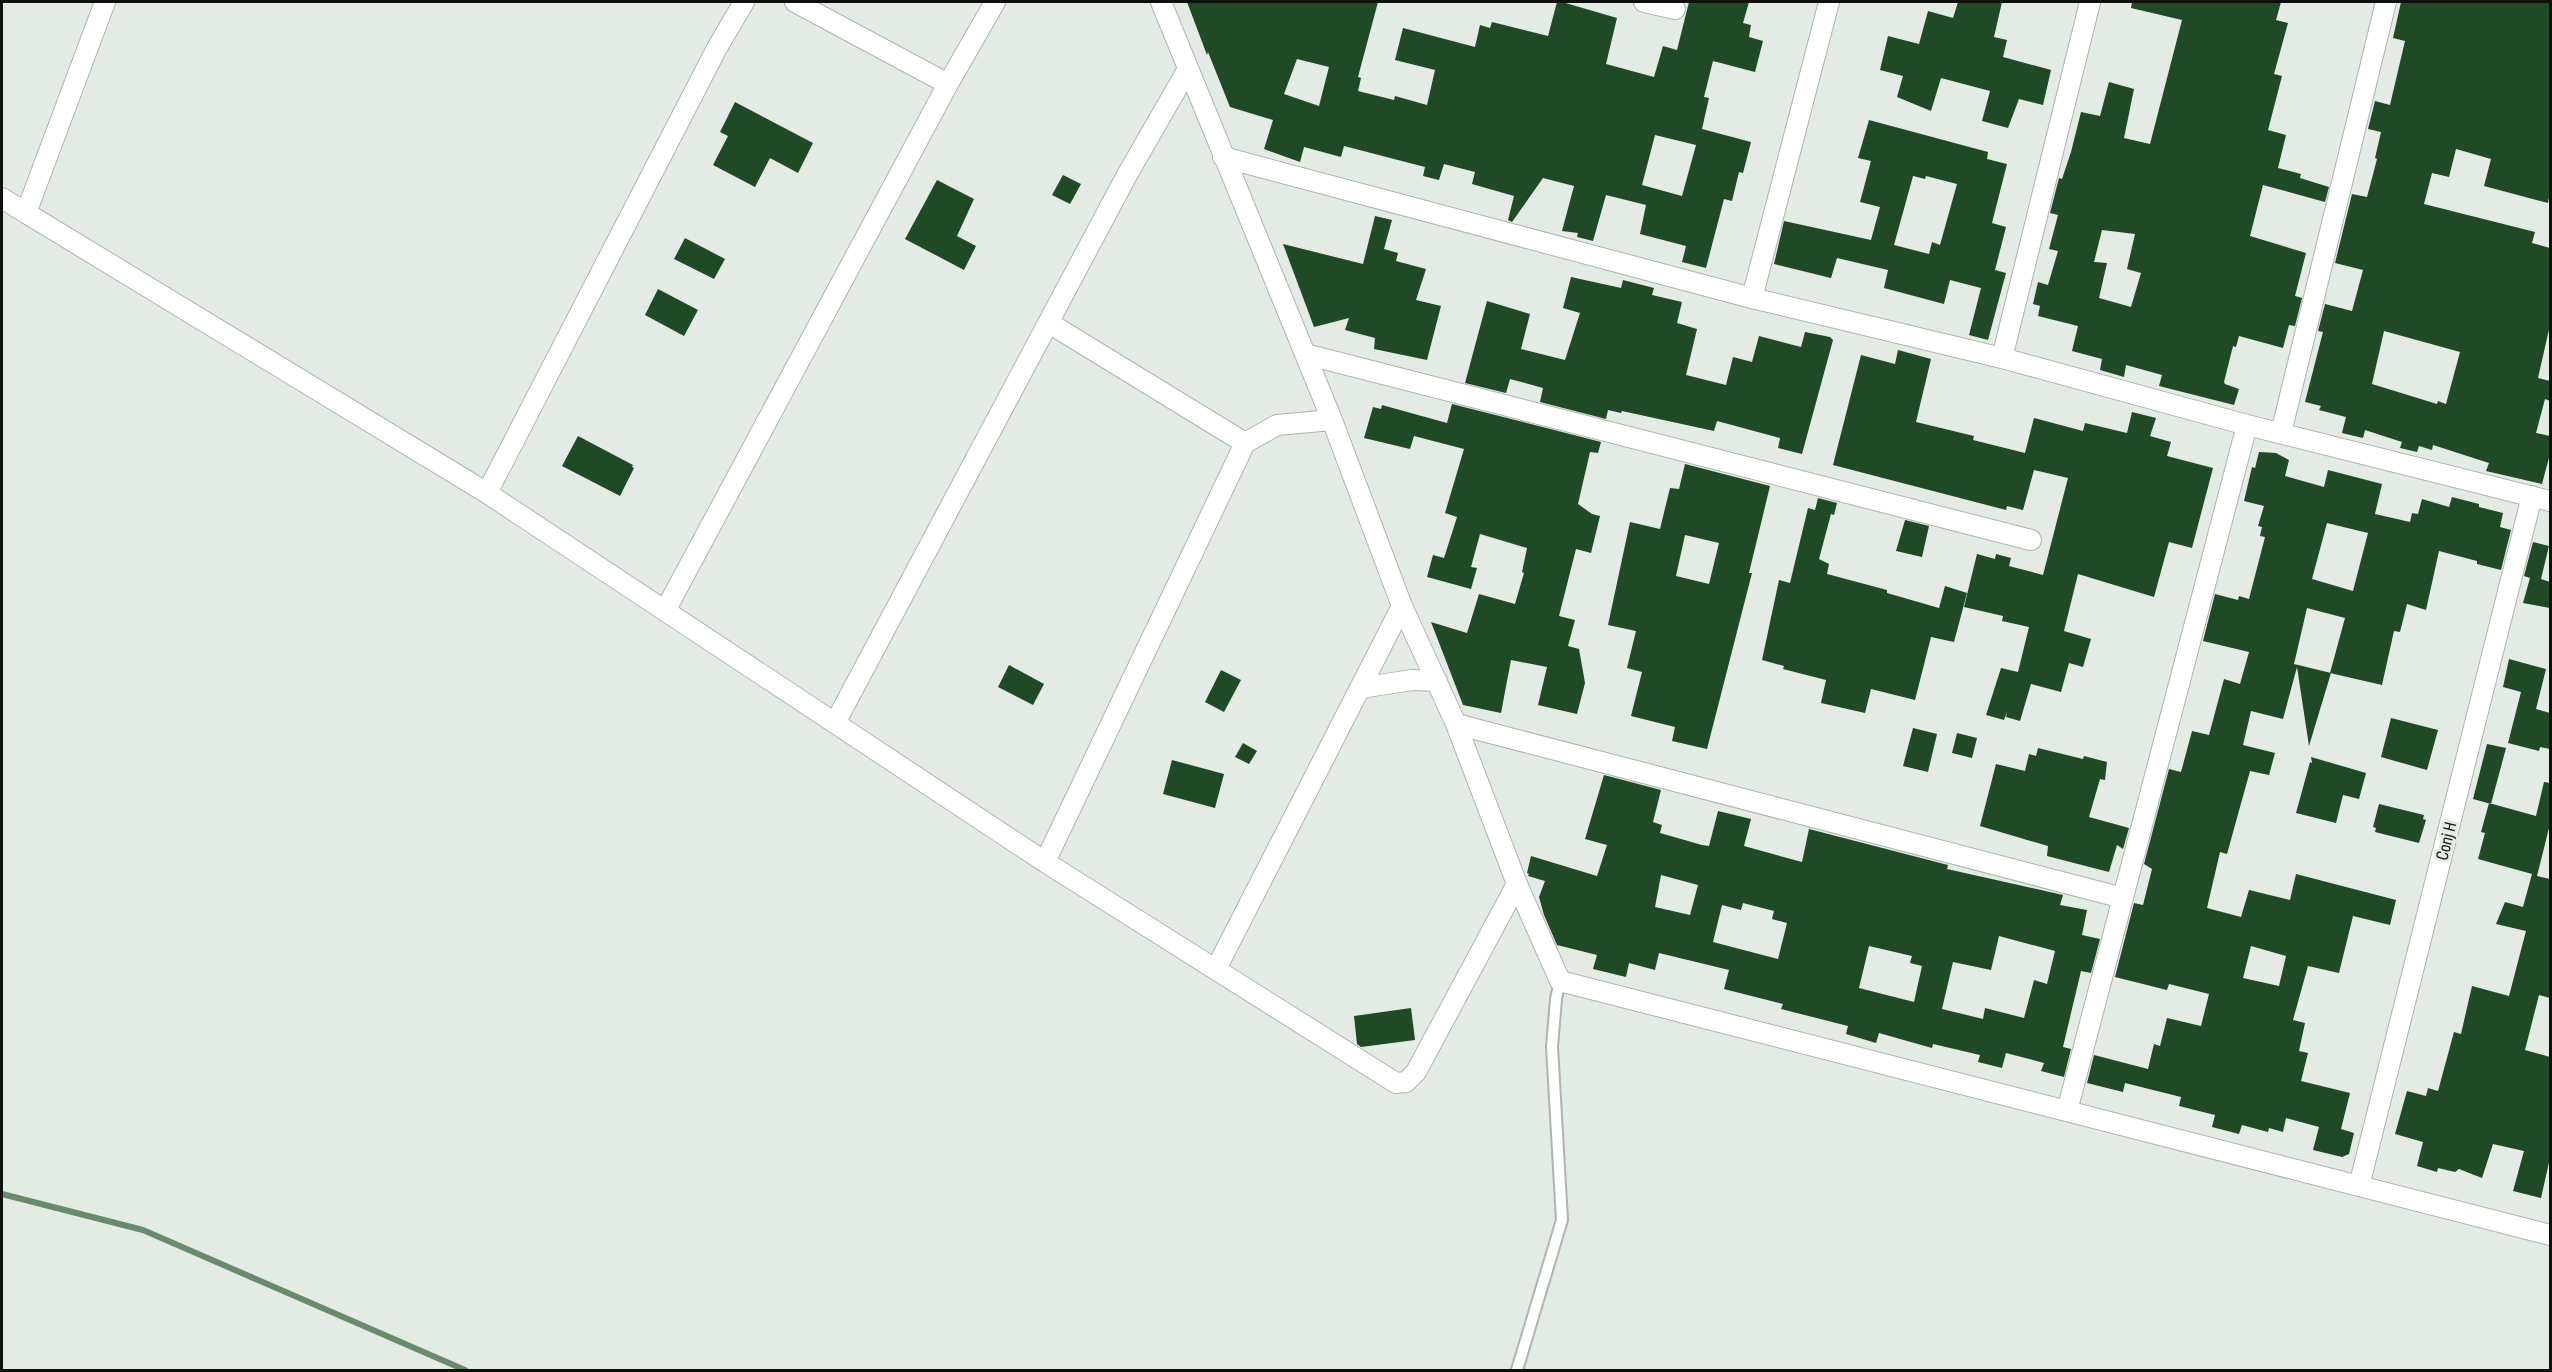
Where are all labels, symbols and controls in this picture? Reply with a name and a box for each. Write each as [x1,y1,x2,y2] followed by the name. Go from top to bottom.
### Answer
[2432,820,2461,863] street label: Conj H

